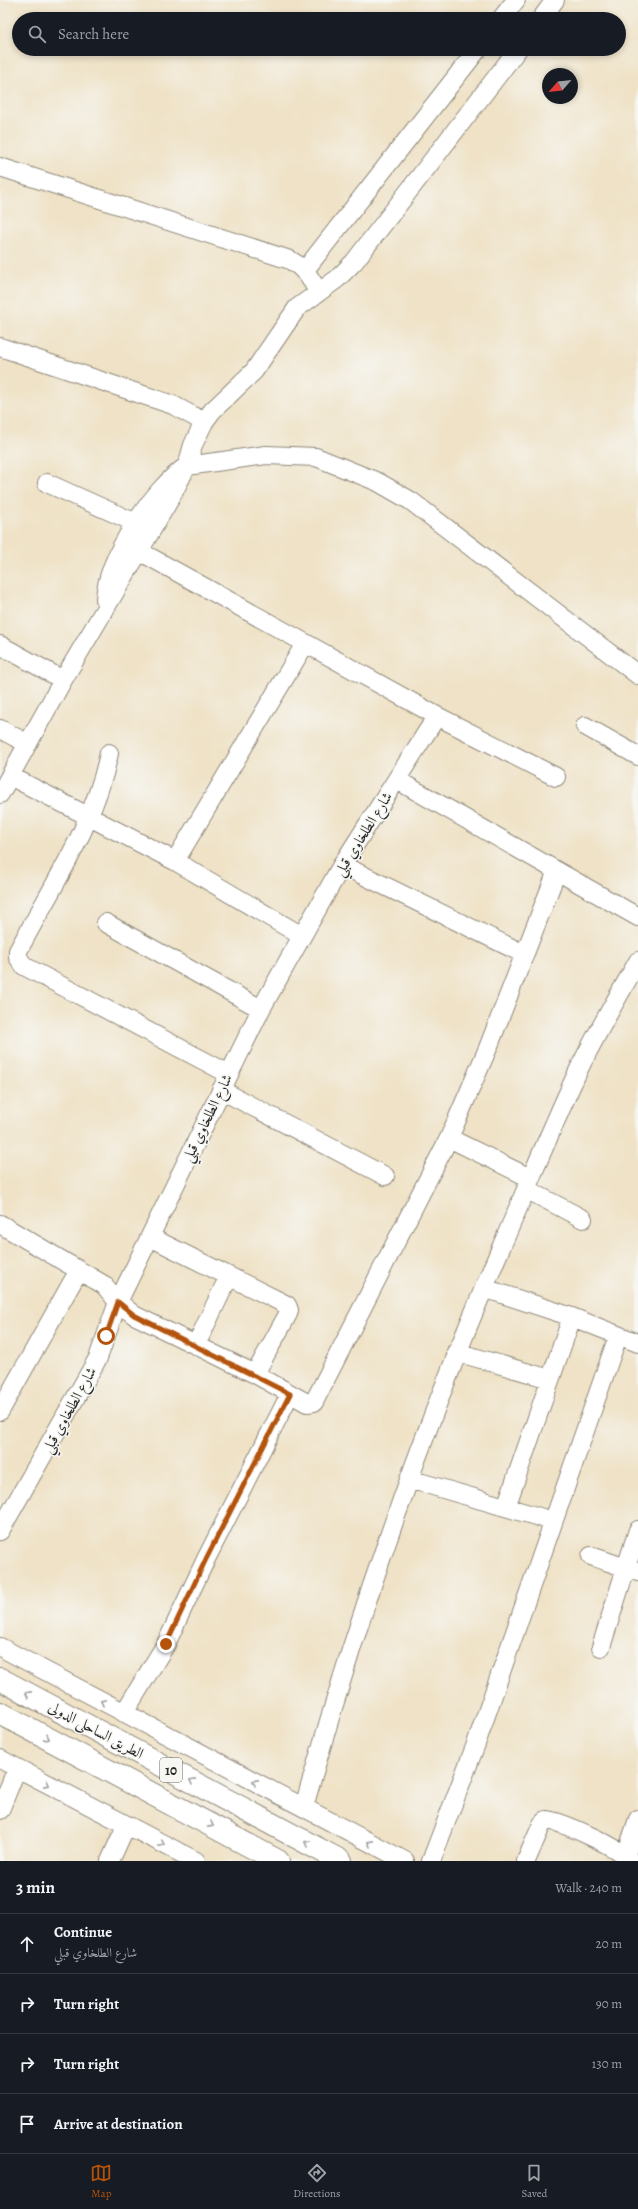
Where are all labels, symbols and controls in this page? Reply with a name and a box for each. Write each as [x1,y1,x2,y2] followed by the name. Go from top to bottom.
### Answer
[12,12,626,56] search box
[26,23,48,45] icon: search
[58,24,129,44] text: Search here
[542,68,578,104] north arrow
[329,788,400,882] street label: شارع الطلخاوي قبلي
[177,1070,241,1167] street label: شارع الطلخاوي قبلي
[97,1327,115,1345] route start
[37,1363,105,1459] street label: شارع الطلخاوي قبلي
[157,1635,175,1653] route end
[25,1691,32,1698] one-way arrow
[44,1696,147,1764] street label: الطريق الساحلى الدولى
[100,1699,107,1706] one-way arrow
[43,1733,50,1741] one-way arrow
[160,1758,182,1782] road number: 10
[43,1779,50,1787] one-way arrow
[189,1779,196,1786] one-way arrow
[252,1779,260,1787] one-way arrow
[207,1821,214,1828] one-way arrow
[158,1839,165,1847] one-way arrow
[304,1840,311,1847] one-way arrow
[367,1840,375,1847] one-way arrow
[16,1876,55,1899] text: 3 min
[555,1879,622,1896] text: Walk · 240 m
[54,1922,112,1942] text: Continue
[16,1933,38,1955] icon: ahead
[596,1935,622,1952] text: 20 m
[54,1944,137,1961] text: شارع الطلخاوي قبلي
[16,1993,38,2015] icon: right
[54,1994,119,2014] text: Turn right
[596,1995,622,2012] text: 90 m
[16,2053,38,2075] icon: right
[54,2054,119,2074] text: Turn right
[592,2055,622,2072] text: 130 m
[16,2113,38,2135] icon: arrive
[54,2114,183,2134] text: Arrive at destination
[90,2162,112,2201] tab: Map
[293,2162,341,2201] tab: Directions
[521,2162,548,2201] tab: Saved

